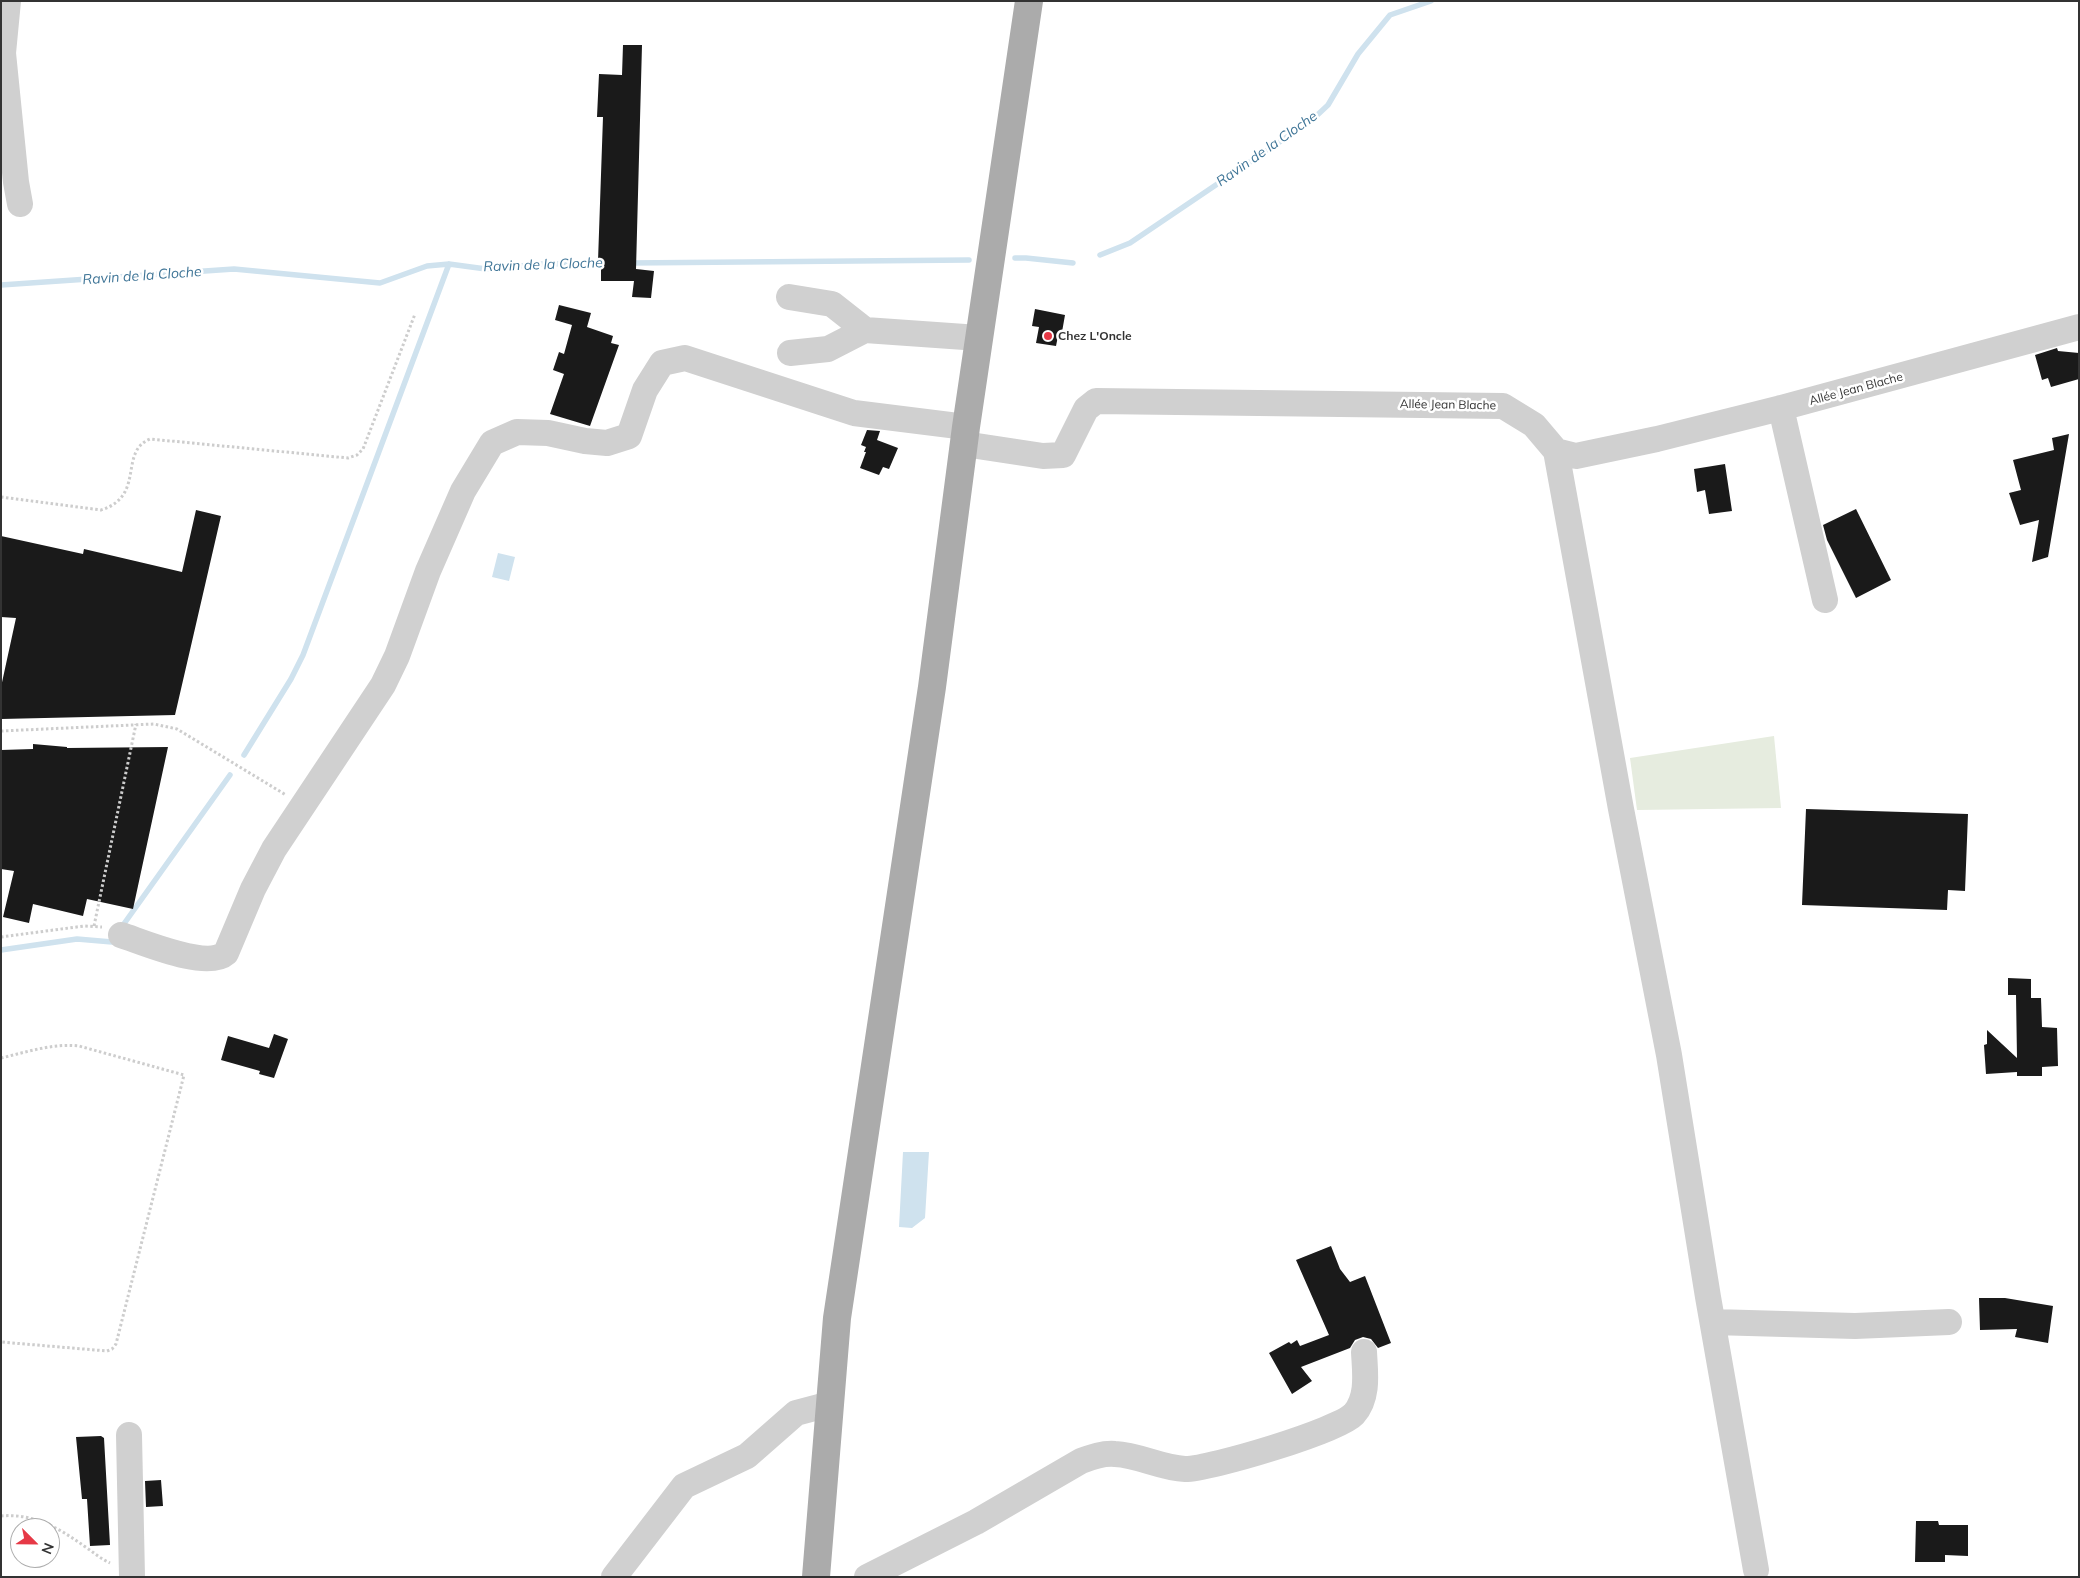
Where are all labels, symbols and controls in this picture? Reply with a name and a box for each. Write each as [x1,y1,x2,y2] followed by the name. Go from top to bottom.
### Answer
[1213,108,1321,190] water label: Ravin de la Cloche
[483,255,603,275] water label: Ravin de la Cloche
[82,263,202,289] water label: Ravin de la Cloche
[1058,329,1132,343] place label: Chez L'Oncle
[1042,330,1054,342] marker: Chez L'Oncle
[1808,370,1904,408] street label: Allée Jean Blache
[1400,397,1496,413] street label: Allée Jean Blache
[10,1518,60,1568] north arrow
[38,1540,58,1557] text: N

